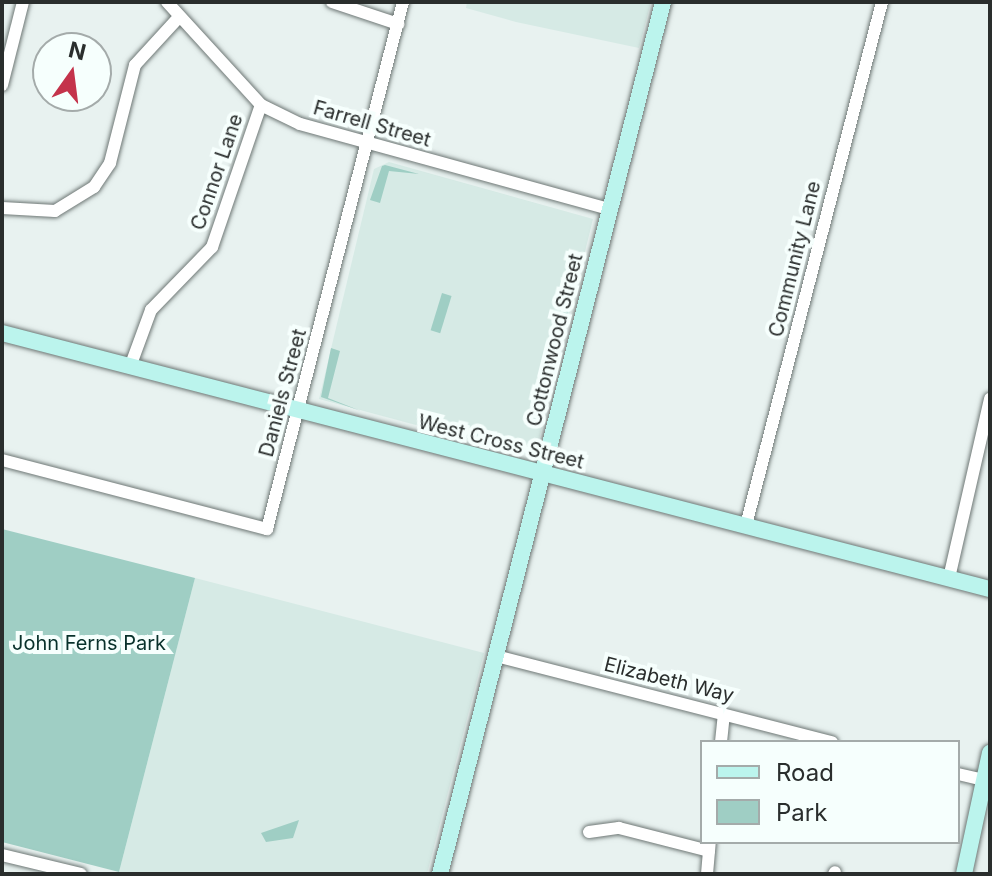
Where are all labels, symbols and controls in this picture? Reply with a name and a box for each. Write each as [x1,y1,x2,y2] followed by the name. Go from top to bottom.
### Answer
[32,32,112,112] north arrow
[66,36,89,65] text: N
[311,96,433,152] street label: Farrell Street
[186,111,248,233] street label: Connor Lane
[764,179,826,339] street label: Community Lane
[522,251,588,429] street label: Cottonwood Street
[254,326,312,460] street label: Daniels Street
[416,410,586,474] street label: West Cross Street
[12,631,166,655] park label: John Ferns Park
[602,652,736,708] street label: Elizabeth Way
[700,740,960,844] legend
[776,758,834,787] text: Road
[776,798,827,827] text: Park

